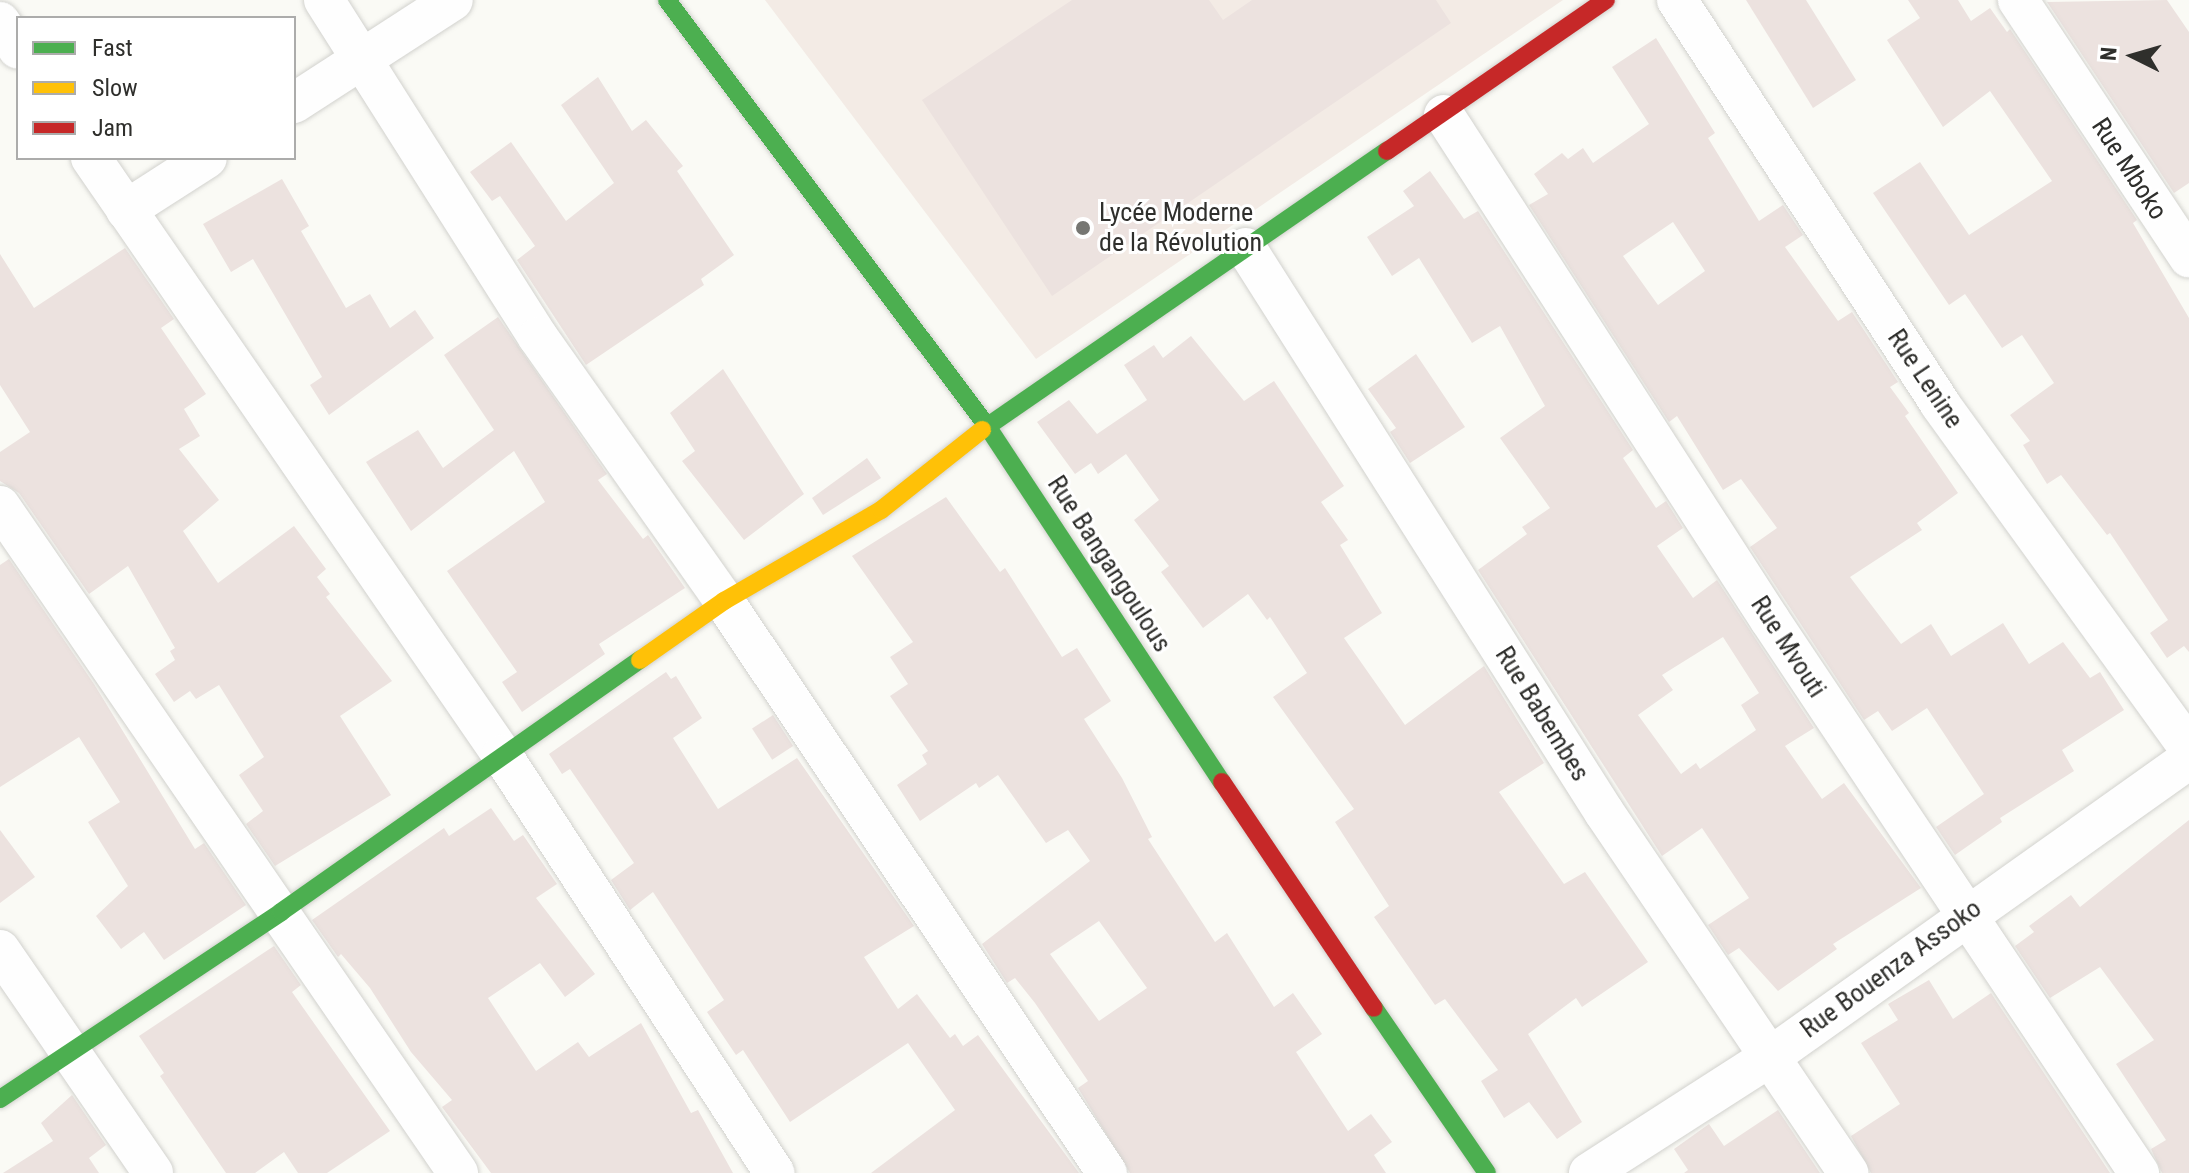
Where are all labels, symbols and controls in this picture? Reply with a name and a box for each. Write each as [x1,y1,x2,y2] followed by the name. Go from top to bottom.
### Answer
[16,16,296,160] legend
[2093,16,2173,96] north arrow
[92,34,133,62] text: Fast
[2096,46,2122,62] text: N
[92,74,138,102] text: Slow
[2085,112,2173,226] street label: Rue Mboko
[92,114,133,142] text: Jam
[1099,197,1262,258] place label: Lycée Moderne de la Révolution
[1074,219,1092,237] marker: Lycée Moderne de la Révolution
[1881,324,1969,434] street label: Rue Lenine
[1040,470,1178,658] street label: Rue Bangangoulous
[1744,591,1832,703] street label: Rue Mvouti
[1488,641,1596,787] street label: Rue Babembes
[1795,893,1987,1045] street label: Rue Bouenza Assoko

